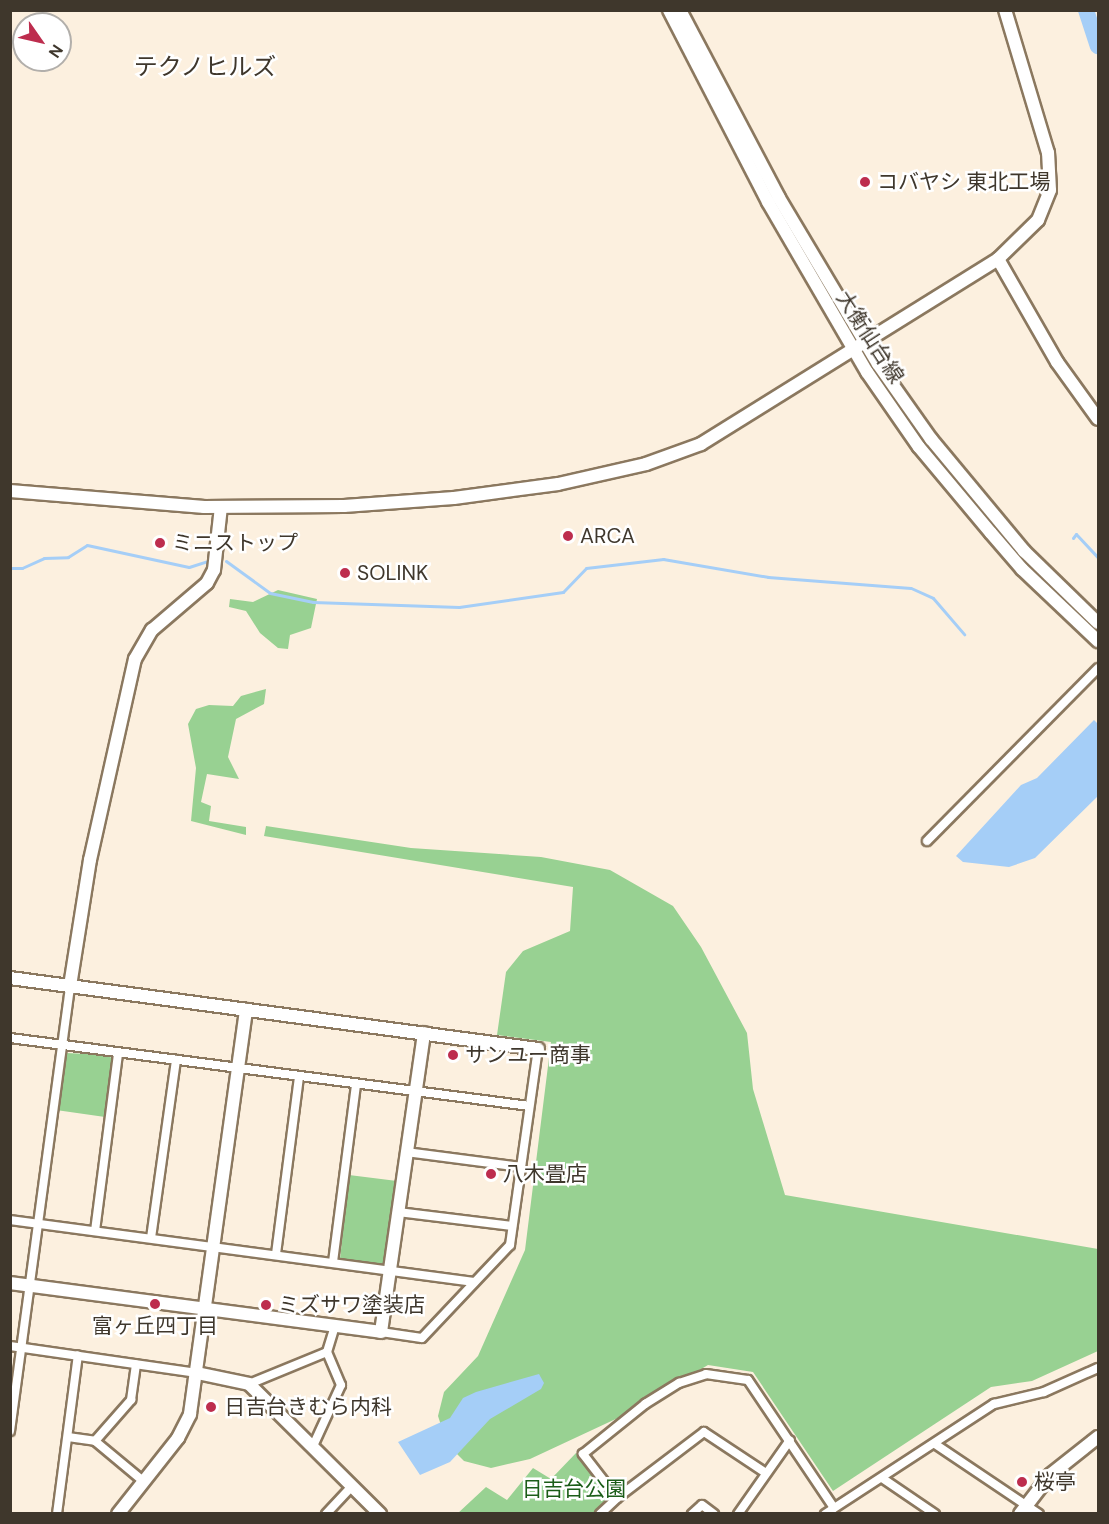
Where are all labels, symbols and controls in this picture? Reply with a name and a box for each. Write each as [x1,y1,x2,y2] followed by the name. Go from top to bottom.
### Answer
[12,12,72,72] north arrow
[44,41,68,62] text: N
[133,53,277,81] district label: テクノヒルズ
[877,169,1051,195] place label: コバヤシ 東北工場
[858,175,872,189] marker: コバヤシ 東北工場
[831,286,909,388] street label: 大衡仙台線
[580,523,635,549] place label: ARCA
[561,529,575,543] marker: ARCA
[172,530,298,556] place label: ミニストップ
[153,536,167,550] marker: ミニストップ
[357,560,428,586] place label: SOLINK
[338,566,352,580] marker: SOLINK
[465,1042,591,1068] place label: サンユー商事
[446,1048,460,1062] marker: サンユー商事
[503,1161,587,1187] place label: 八木畳店
[484,1167,498,1181] marker: 八木畳店
[278,1292,425,1318] place label: ミズサワ塗装店
[148,1297,162,1311] marker: 富ヶ丘四丁目
[259,1298,273,1312] marker: ミズサワ塗装店
[92,1313,218,1339] place label: 富ヶ丘四丁目
[224,1394,392,1420] place label: 日吉台きむら内科
[202,1398,220,1416] marker: 日吉台きむら内科
[1034,1469,1076,1495] place label: 桜亭
[1015,1475,1029,1489] marker: 桜亭
[522,1476,626,1502] park label: 日吉台公園

